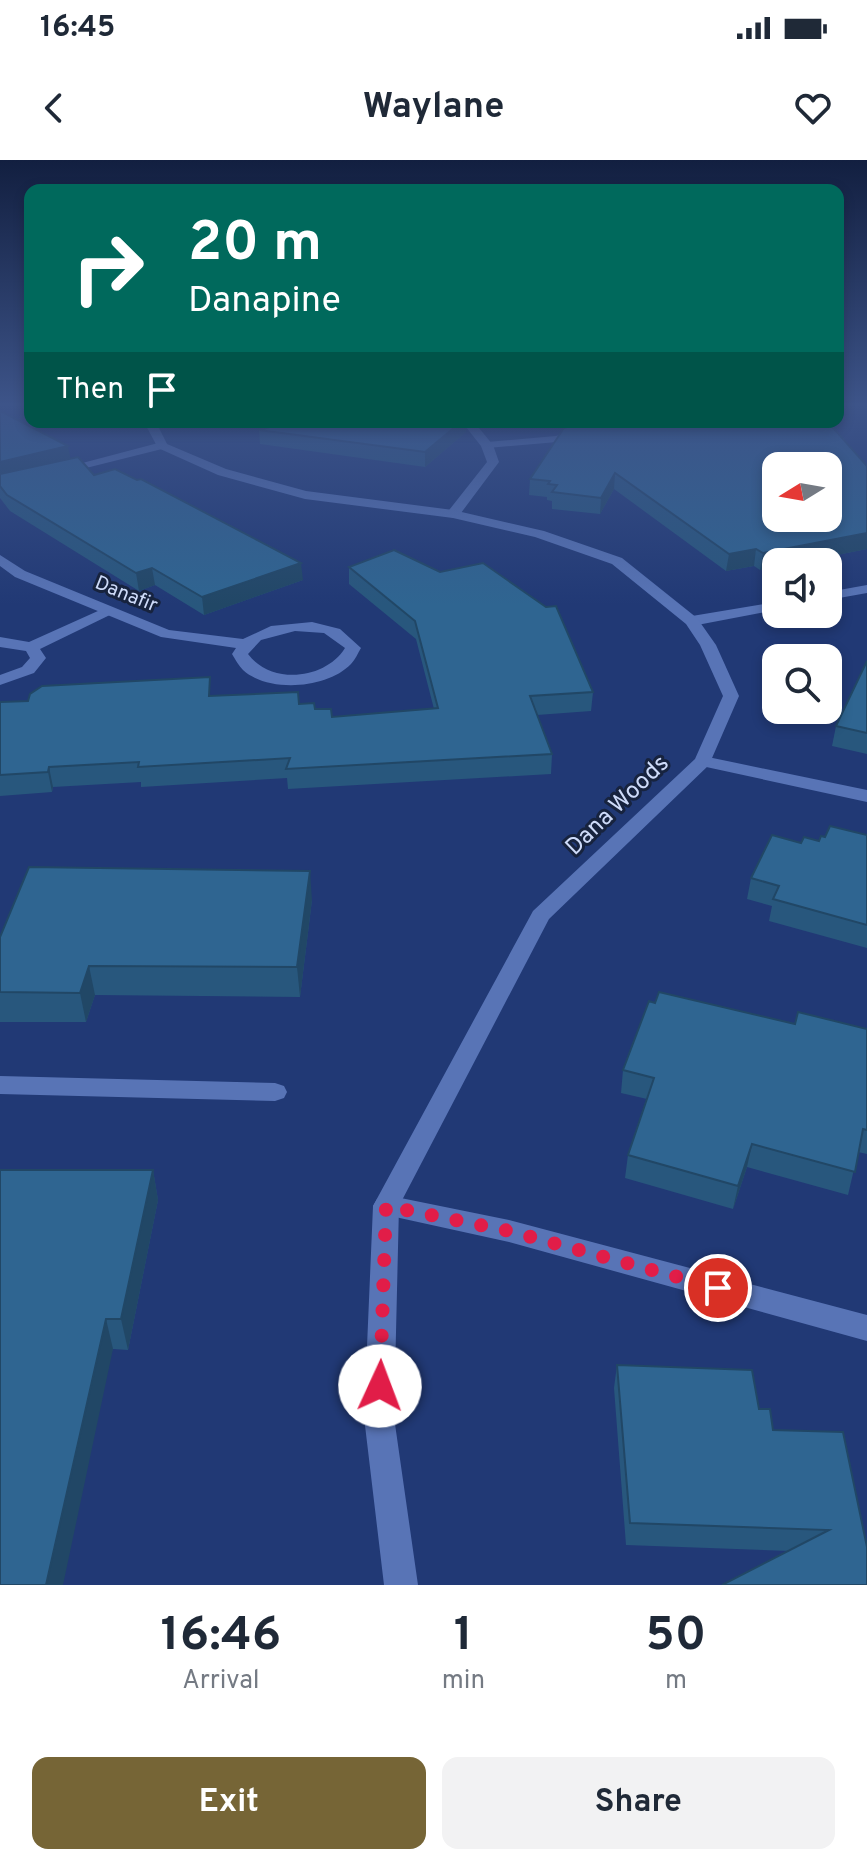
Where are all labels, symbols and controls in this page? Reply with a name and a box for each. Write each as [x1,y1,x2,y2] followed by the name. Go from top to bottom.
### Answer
[40,10,115,47] text: 16:45
[363,85,504,131] text: Waylane
[32,86,76,130] icon: back
[791,86,835,130] icon: heart
[188,210,322,280] text: 20 m
[56,216,160,320] icon: right
[188,279,341,325] text: Danapine
[140,368,184,412] icon: arrive
[56,372,124,409] text: Then
[762,452,842,532] north arrow
[762,452,842,724] map controls
[762,548,842,628] button: sound
[91,571,161,619] street label: Danafir
[762,644,842,724] button: search
[560,749,676,863] street label: Dana Woods
[684,1254,752,1322] pin
[696,1266,740,1310] icon: arrive
[338,1344,422,1428] position arrow
[161,1607,281,1667] text: 16:46
[454,1607,473,1667] text: 1
[646,1607,706,1667] text: 50
[182,1665,260,1698] text: Arrival
[442,1665,485,1698] text: min
[665,1665,687,1698] text: m
[32,1757,426,1849] button: Exit
[442,1757,835,1849] button: Share

